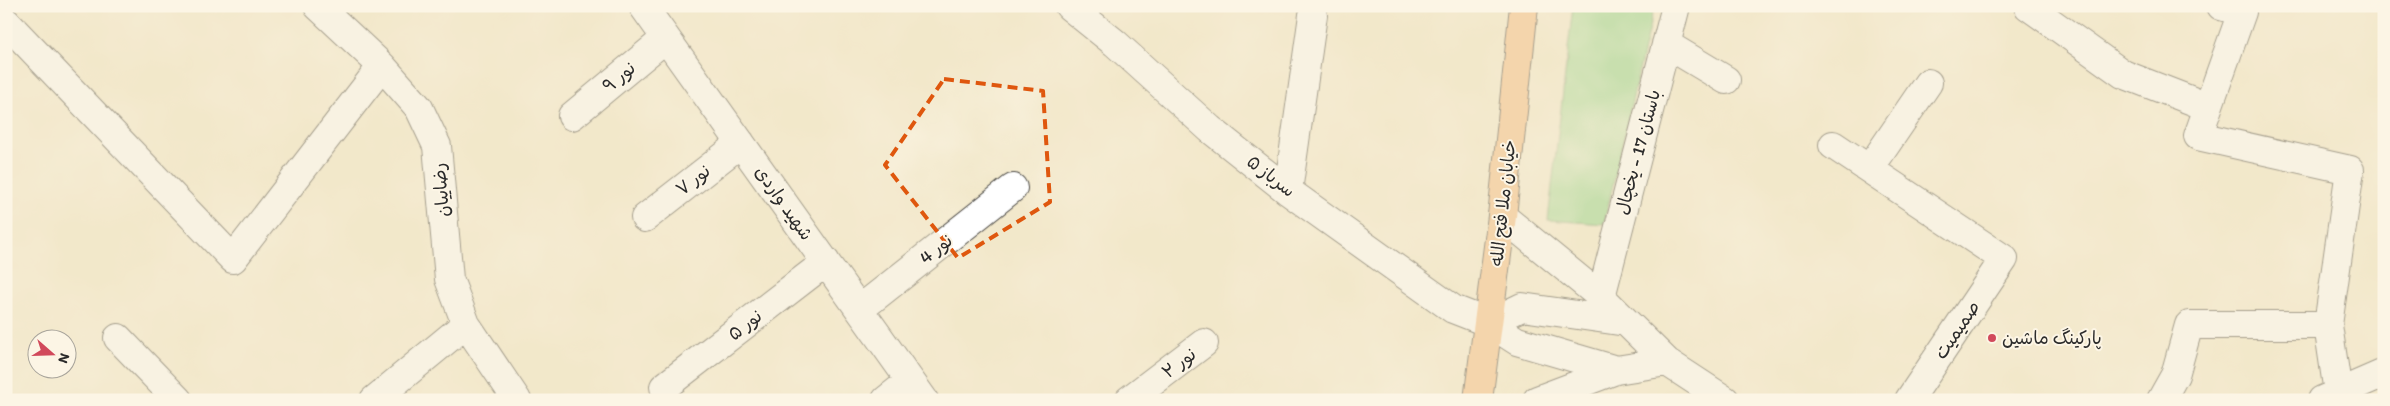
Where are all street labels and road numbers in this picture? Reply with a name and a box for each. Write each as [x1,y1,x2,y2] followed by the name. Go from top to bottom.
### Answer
[598,57,640,97] street label: نور ۹
[1611,87,1666,217] street label: باستان 17 - یخچال
[1485,139,1522,267] street label: خیابان ملا فتح الله
[1242,150,1300,202] street label: سرباز ۵
[671,160,715,200] street label: نور ۷
[750,161,818,245] street label: شهید واردی
[428,162,454,218] street label: رضاییان
[915,229,957,269] street label: نور 4
[1930,297,1984,363] street label: صمیمیت
[723,305,767,345] street label: نور ۵
[1158,343,1200,383] street label: نور ۲

